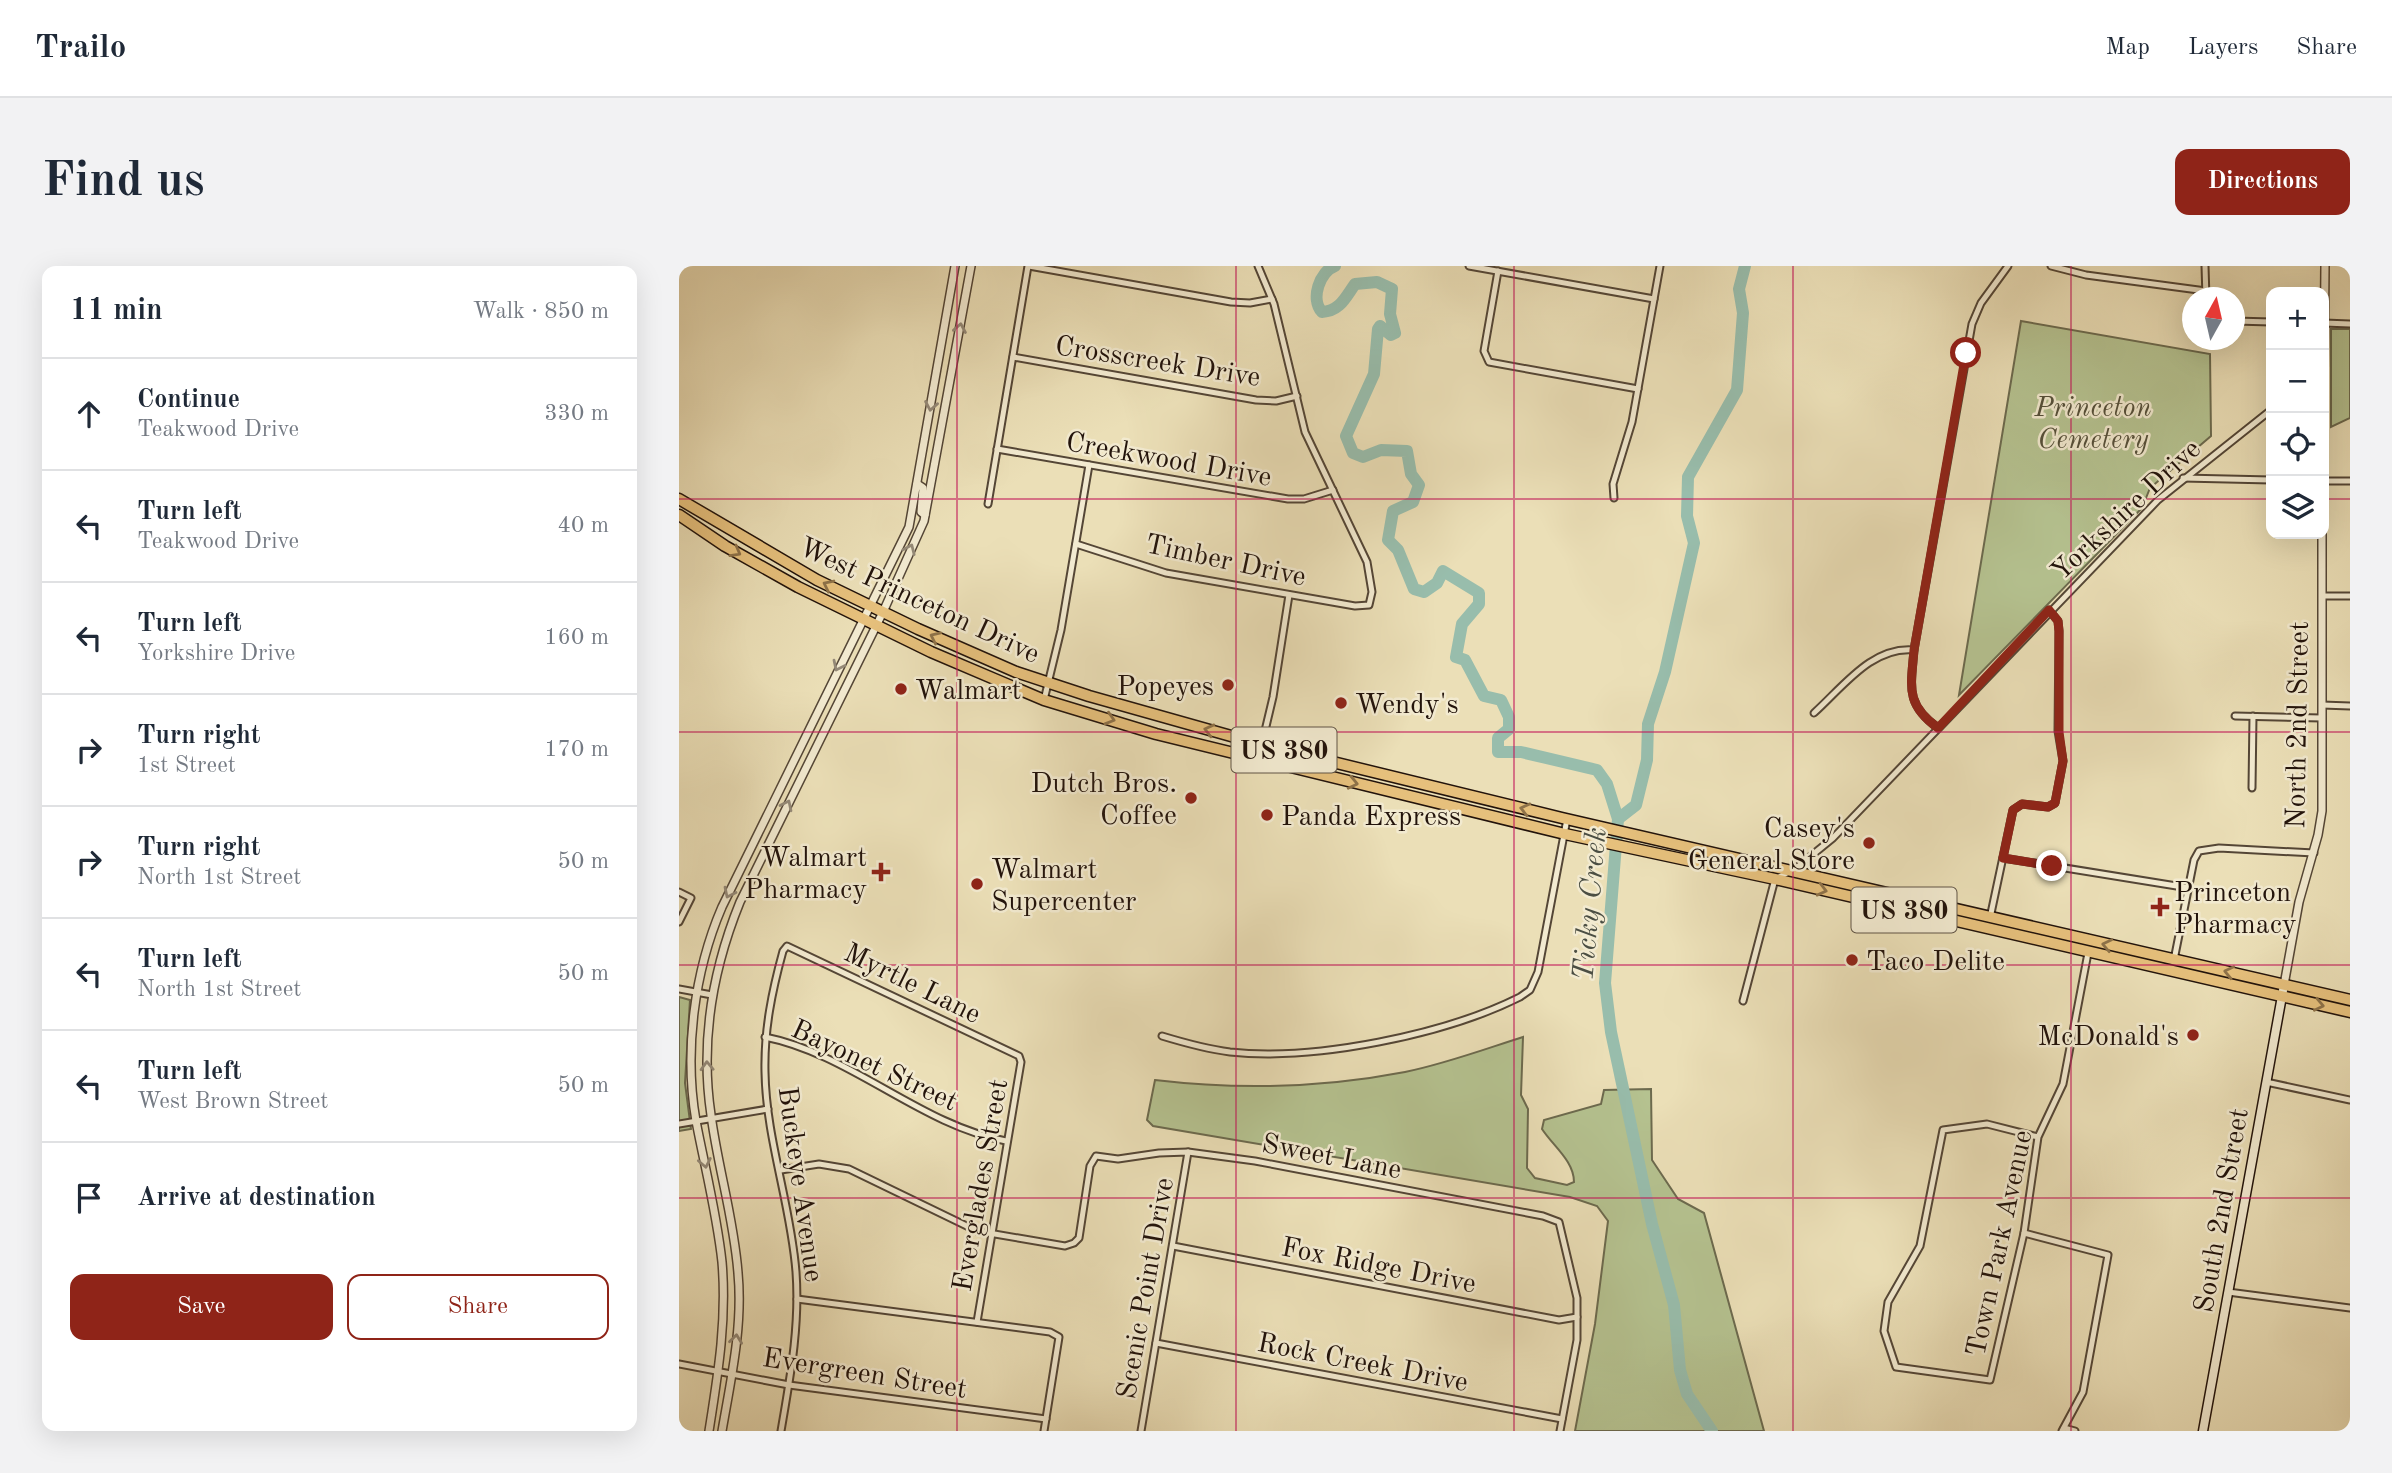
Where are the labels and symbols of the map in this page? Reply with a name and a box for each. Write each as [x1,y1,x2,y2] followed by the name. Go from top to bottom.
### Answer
[2182,287,2245,350] north arrow
[952,322,967,334] one-way arrow
[1053,333,1262,393] street label: Crosscreek Drive
[1950,337,1981,368] route start
[2034,395,2152,455] park label: Princeton Cemetery
[924,400,939,412] one-way arrow
[1063,429,1274,493] street label: Creekwood Drive
[2047,435,2207,587] street label: Yorkshire Drive
[1142,531,1308,593] street label: Timber Drive
[794,534,1043,670] street label: West Princeton Drive
[729,544,741,557] one-way arrow
[902,544,916,556] one-way arrow
[823,580,835,594] one-way arrow
[2283,621,2315,829] street label: North 2nd Street
[930,631,942,645] one-way arrow
[833,659,847,671] one-way arrow
[1117,674,1214,702] place label: Popeyes
[1220,677,1236,693] marker: Popeyes
[915,678,1021,706] place label: Walmart
[893,681,909,697] marker: Walmart
[1355,692,1459,720] place label: Wendy's
[1333,695,1349,711] marker: Wendy's
[1104,711,1116,726] one-way arrow
[1203,724,1215,738] one-way arrow
[1231,728,1337,772] road number: US 380
[1030,771,1177,831] place label: Dutch Bros. Coffee
[1347,775,1359,789] one-way arrow
[1183,790,1199,806] marker: Dutch Bros. Coffee
[778,800,792,812] one-way arrow
[1519,802,1531,817] one-way arrow
[1281,804,1461,832] place label: Panda Express
[1259,807,1275,823] marker: Panda Express
[1688,816,1855,876] place label: Casey's General Store
[1569,826,1613,982] water label: Ticky Creek
[1861,835,1877,851] marker: Casey's General Store
[744,845,867,905] place label: Walmart Pharmacy
[2036,850,2067,881] route end
[991,857,1137,917] place label: Walmart Supercenter
[873,864,889,880] marker: Walmart Pharmacy
[969,876,985,892] marker: Walmart Supercenter
[2174,880,2297,940] place label: Princeton Pharmacy
[1816,882,1828,896] one-way arrow
[723,886,737,898] one-way arrow
[1851,888,1957,932] road number: US 380
[2152,899,2168,915] marker: Princeton Pharmacy
[2101,939,2113,954] one-way arrow
[839,940,985,1030] street label: Myrtle Lane
[1866,949,2005,977] place label: Taco Delite
[1844,952,1860,968] marker: Taco Delite
[2223,966,2235,981] one-way arrow
[2313,997,2325,1012] one-way arrow
[786,1016,961,1117] street label: Bayonet Street
[2038,1024,2179,1052] place label: McDonald's
[2185,1027,2201,1043] marker: McDonald's
[699,1060,714,1071] one-way arrow
[949,1077,1014,1294] street label: Everglades Street
[771,1085,827,1284] street label: Buckeye Avenue
[2191,1106,2255,1315] street label: South 2nd Street
[1963,1128,2039,1359] street label: Town Park Avenue
[1259,1131,1404,1185] street label: Sweet Lane
[696,1157,711,1169] one-way arrow
[1114,1176,1180,1401] street label: Scenic Point Drive
[1279,1234,1478,1300] street label: Fox Ridge Drive
[1255,1330,1470,1398] street label: Rock Creek Drive
[729,1334,744,1345] one-way arrow
[760,1345,969,1405] street label: Evergreen Street

